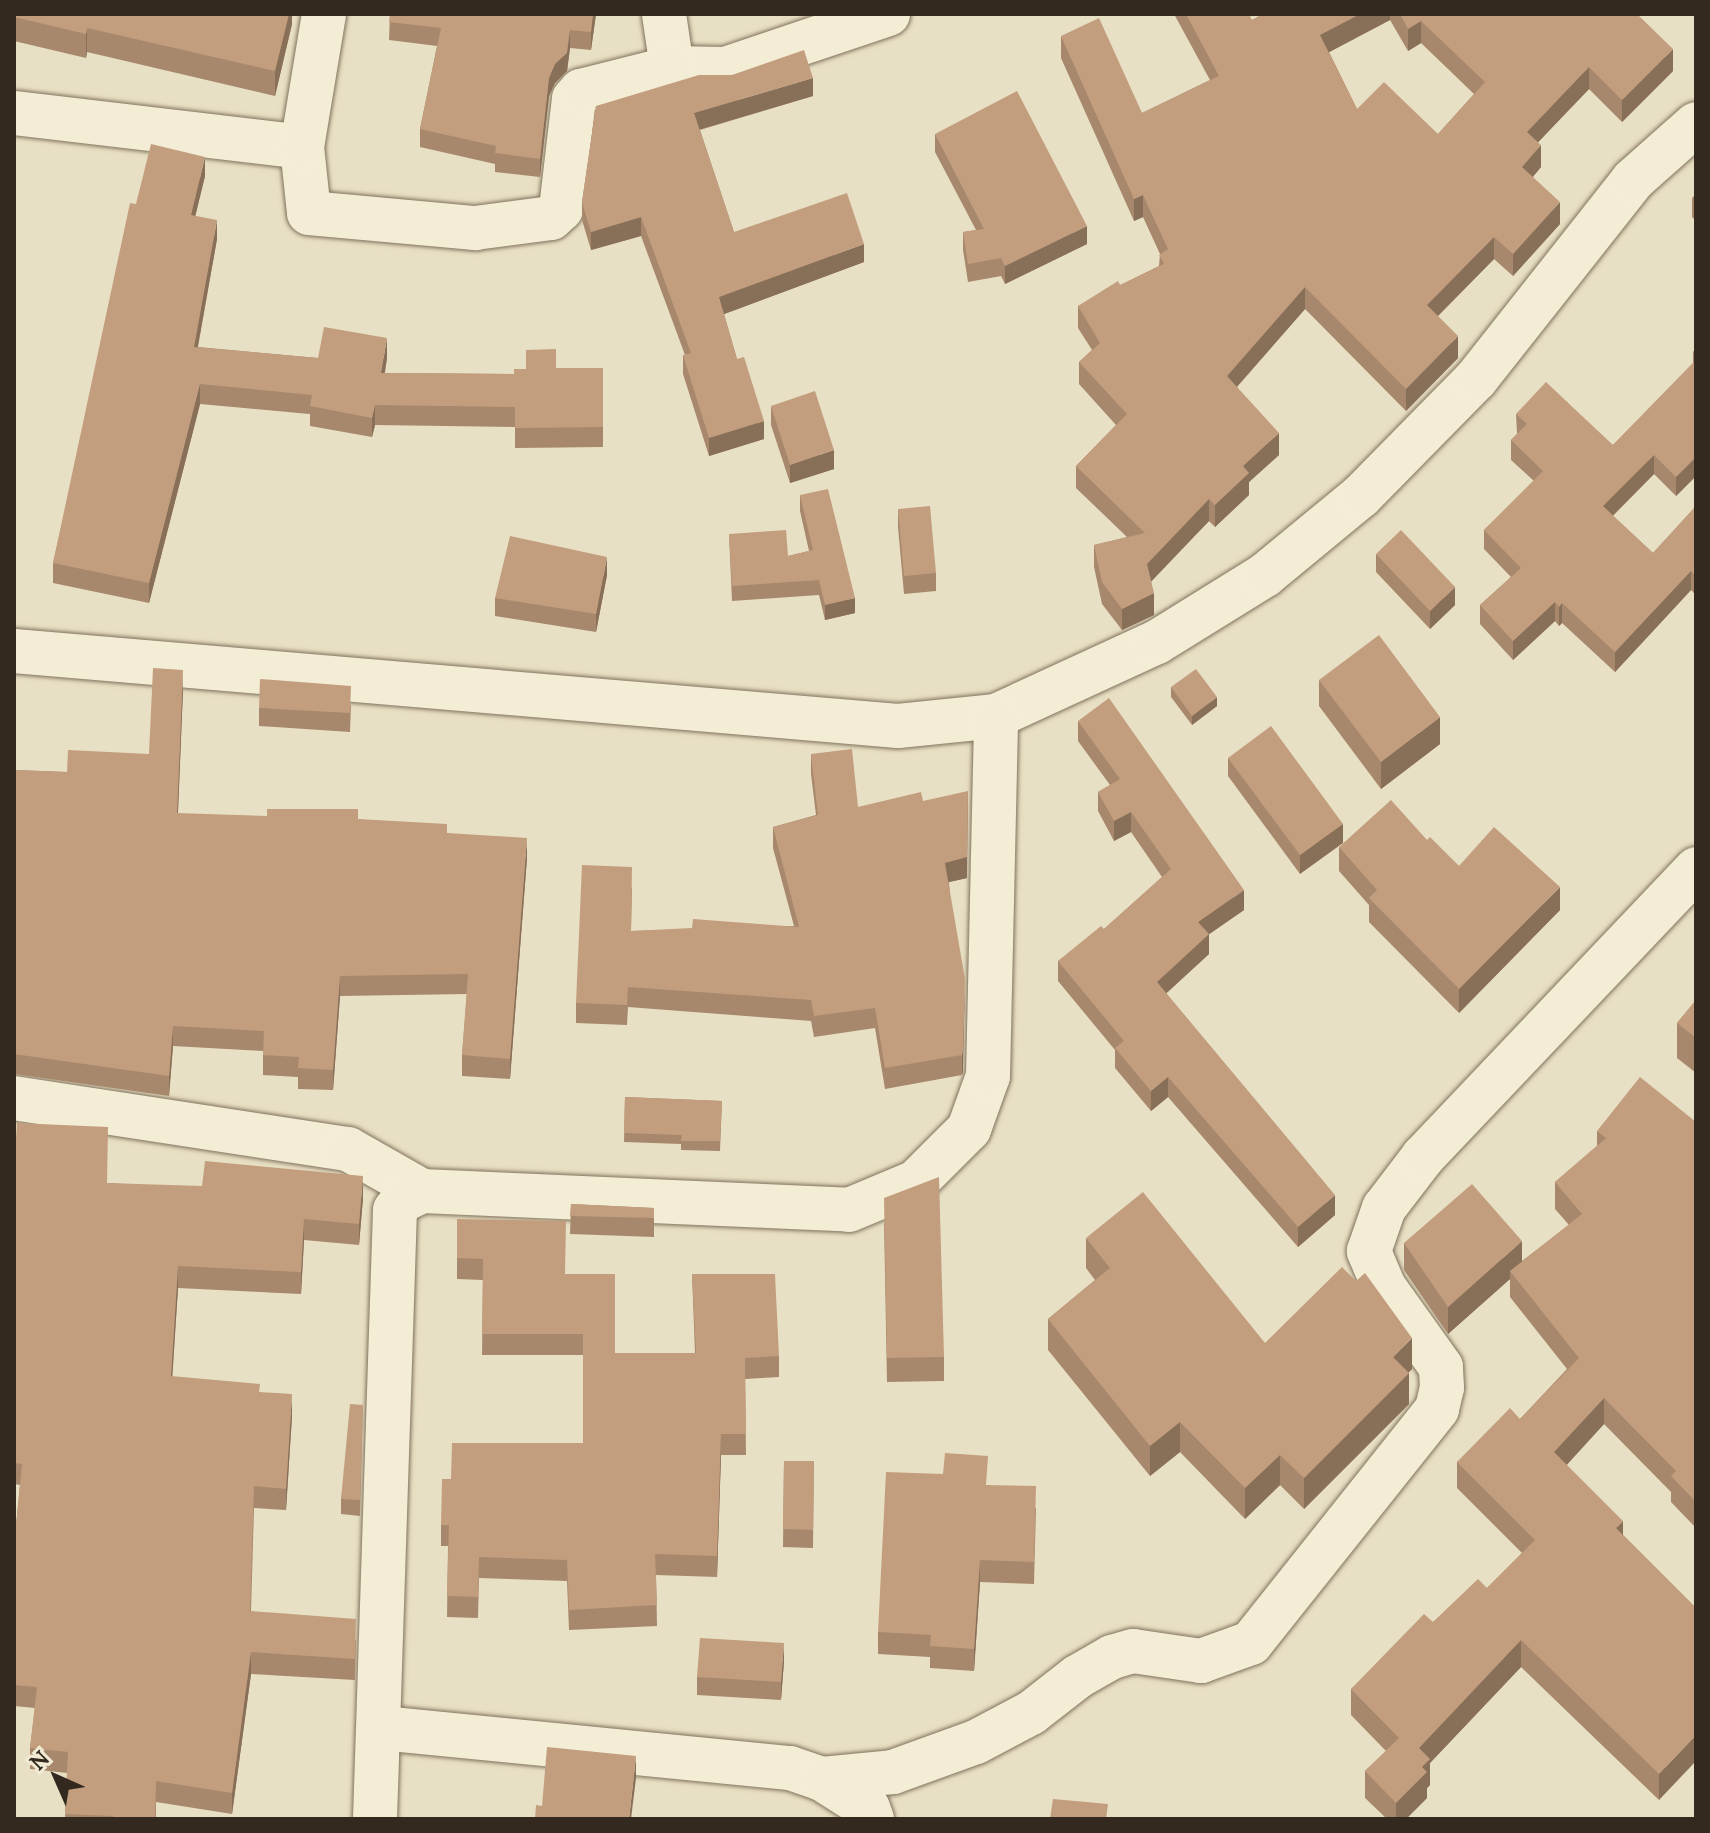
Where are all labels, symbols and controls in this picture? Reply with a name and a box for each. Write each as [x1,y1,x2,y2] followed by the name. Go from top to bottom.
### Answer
[16,1737,96,1817] north arrow
[23,1744,55,1776] text: N

